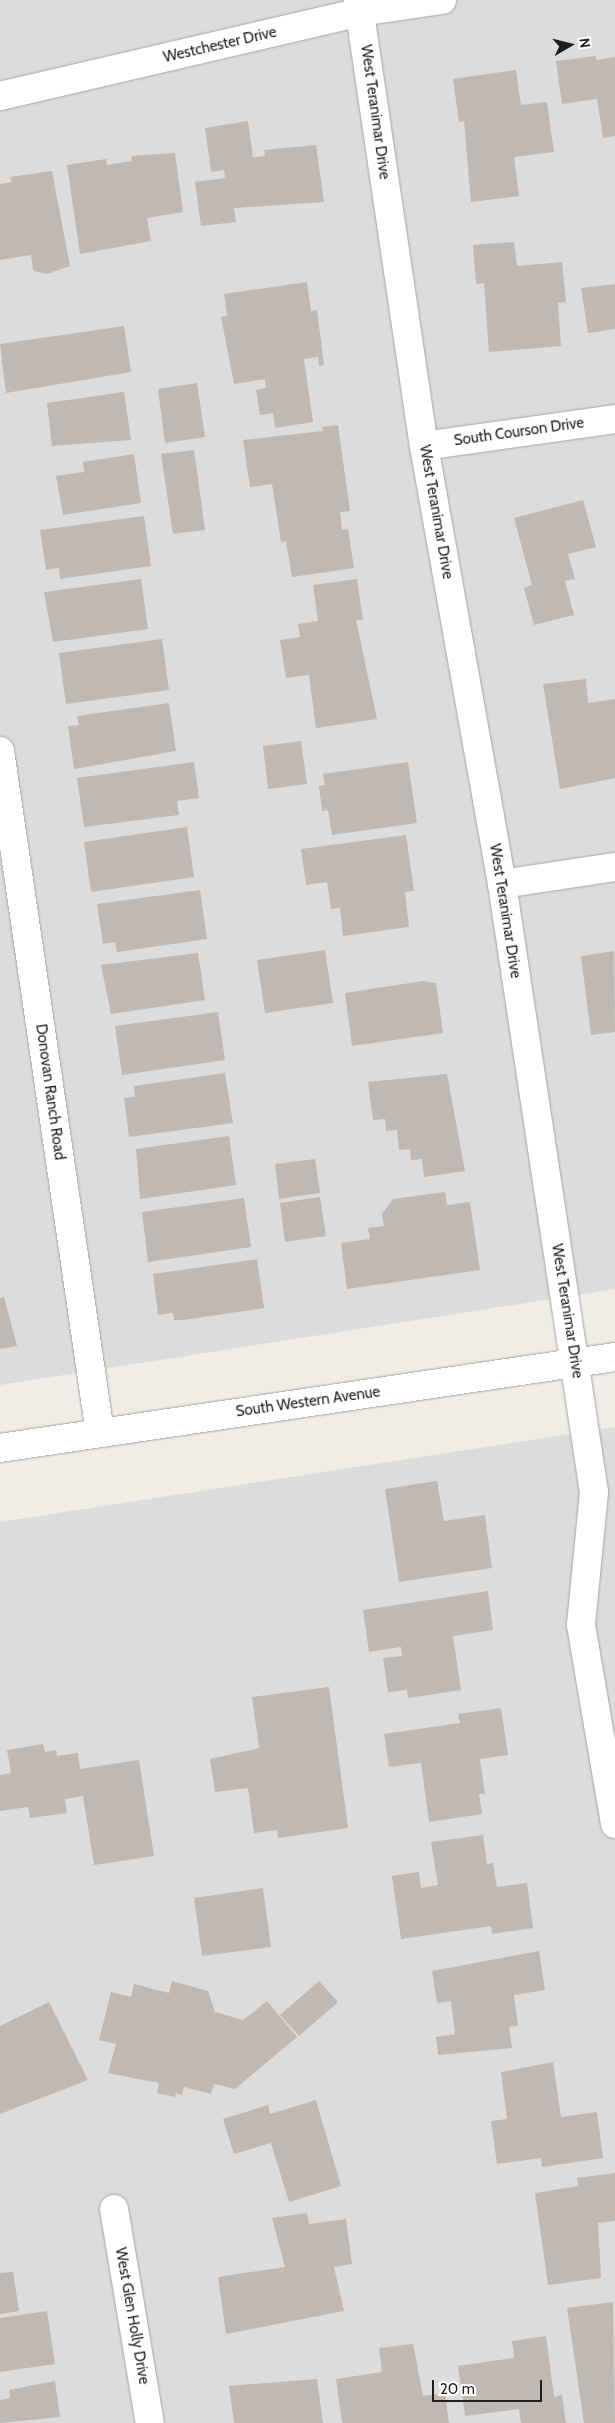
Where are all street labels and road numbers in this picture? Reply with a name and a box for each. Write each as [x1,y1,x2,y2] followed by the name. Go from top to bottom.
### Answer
[162,23,278,67] street label: Westchester Drive
[357,43,393,181] street label: West Teranimar Drive
[453,414,585,450] street label: South Courson Drive
[415,444,457,580] street label: West Teranimar Drive
[485,842,525,980] street label: West Teranimar Drive
[32,1023,68,1161] street label: Donovan Ranch Road
[547,1242,587,1380] street label: West Teranimar Drive
[235,1383,381,1421] street label: South Western Avenue
[111,2246,153,2386] street label: West Glen Holly Drive

